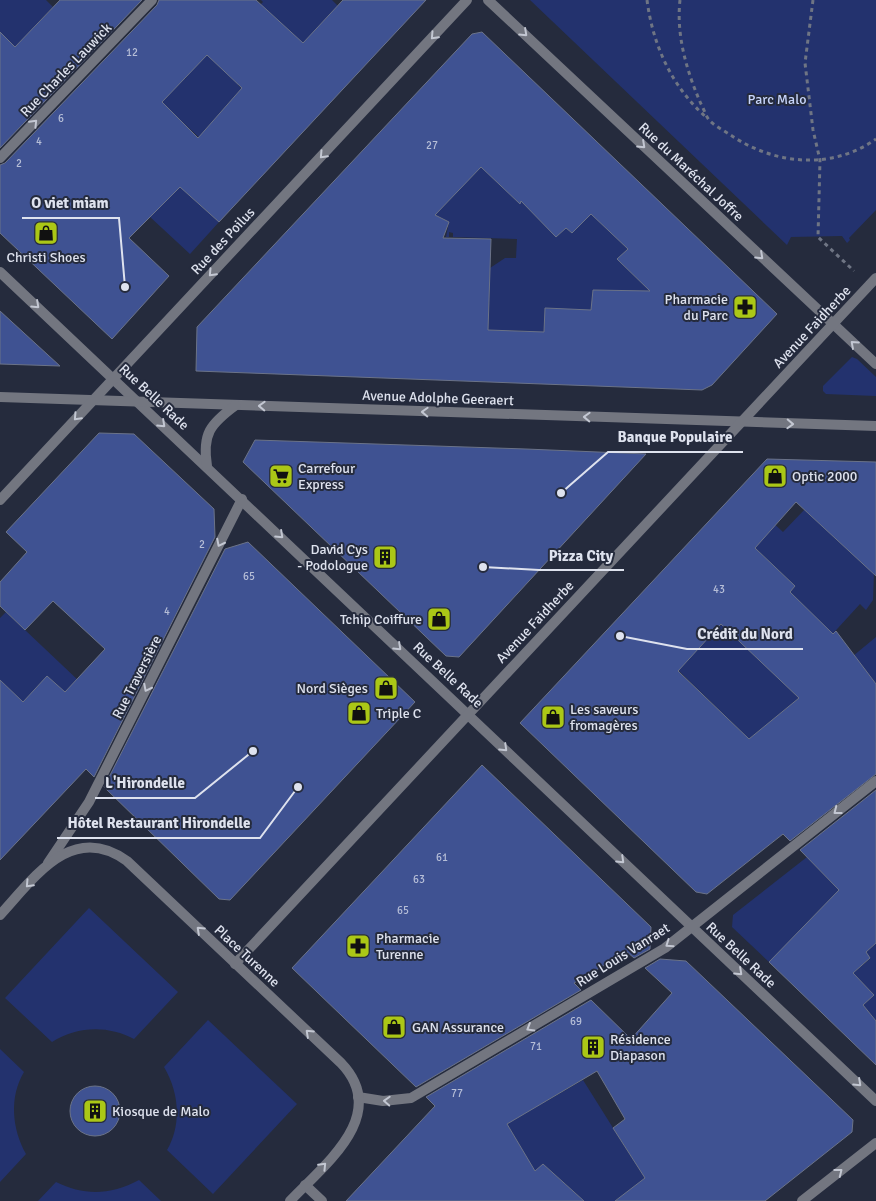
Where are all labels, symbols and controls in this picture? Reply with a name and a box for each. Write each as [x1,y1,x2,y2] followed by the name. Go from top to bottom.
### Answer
[17,20,115,120] street label: Rue Charles Lauwick
[518,27,527,36] one-way arrow
[431,30,440,39] one-way arrow
[126,46,138,59] house number: 12
[748,91,806,108] park label: Parc Malo
[58,112,64,125] house number: 6
[635,119,747,225] street label: Rue du Maréchal Joffre
[28,120,37,129] one-way arrow
[36,135,42,148] house number: 4
[426,139,438,152] house number: 27
[636,139,645,148] one-way arrow
[320,149,329,158] one-way arrow
[16,157,22,170] house number: 2
[22,188,119,218] callout: O viet miam
[31,194,109,212] text: O viet miam
[188,204,258,278] street label: Rue des Poilus
[33,220,59,246] shop icon: Christi Shoes
[6,249,86,266] place label: Christi Shoes
[754,250,763,259] one-way arrow
[209,268,218,277] one-way arrow
[770,282,854,372] street label: Avenue Faidherbe
[664,291,728,324] place label: Pharmacie du Parc
[732,294,758,320] pharmacy icon: Pharmacie du Parc
[30,299,39,308] one-way arrow
[851,341,860,350] one-way arrow
[116,360,192,434] street label: Rue Belle Rade
[362,387,514,409] street label: Avenue Adolphe Geeraert
[258,401,266,411] one-way arrow
[421,406,429,417] one-way arrow
[74,412,83,421] one-way arrow
[583,412,591,423] one-way arrow
[156,418,165,427] one-way arrow
[786,419,794,429] one-way arrow
[608,422,743,452] callout: Banque Populaire
[618,428,732,446] text: Banque Populaire
[298,460,356,493] place label: Carrefour Express
[268,463,294,489] supermarket icon: Carrefour Express
[762,463,788,489] shop icon: Optic 2000
[792,468,857,485] place label: Optic 2000
[274,529,283,538] one-way arrow
[199,538,205,551] house number: 2
[216,538,226,547] one-way arrow
[539,540,624,570] callout: Pizza City
[297,541,368,574] place label: David Cys - Podologue
[372,544,398,570] building icon: David Cys - Podologue
[549,547,614,565] text: Pizza City
[243,570,255,583] house number: 65
[493,577,577,667] street label: Avenue Faidherbe
[713,583,725,596] house number: 43
[164,605,170,618] house number: 4
[426,606,452,632] shop icon: Tchip Coiffure
[340,611,422,628] place label: Tchip Coiffure
[687,619,803,649] callout: Crédit du Nord
[697,625,793,643] text: Crédit du Nord
[109,633,165,721] street label: Rue Traversière
[410,638,486,712] street label: Rue Belle Rade
[392,641,401,650] one-way arrow
[373,675,399,701] shop icon: Nord Sièges
[297,680,368,697] place label: Nord Sièges
[143,683,153,692] one-way arrow
[346,700,372,726] shop icon: Triple C
[570,701,638,734] place label: Les saveurs fromagères
[540,704,566,730] shop icon: Les saveurs fromagères
[376,705,421,722] place label: Triple C
[498,742,507,751] one-way arrow
[95,768,195,798] callout: L'Hirondelle
[105,774,185,792] text: L'Hirondelle
[834,805,843,814] one-way arrow
[57,808,260,838] callout: Hôtel Restaurant Hirondelle
[68,814,250,832] text: Hôtel Restaurant Hirondelle
[436,851,448,864] house number: 61
[616,854,625,863] one-way arrow
[413,873,425,886] house number: 63
[26,879,35,888] one-way arrow
[397,904,409,917] house number: 65
[703,918,779,992] street label: Rue Belle Rade
[573,919,673,991] street label: Rue Louis Vanraet
[211,921,283,991] street label: Place Turenne
[197,927,206,936] one-way arrow
[376,930,440,963] place label: Pharmacie Turenne
[345,933,371,959] pharmacy icon: Pharmacie Turenne
[665,938,675,947] one-way arrow
[733,966,742,975] one-way arrow
[381,1014,407,1040] shop icon: GAN Assurance
[570,1015,582,1028] house number: 69
[412,1019,504,1036] place label: GAN Assurance
[526,1022,535,1032] one-way arrow
[306,1030,315,1039] one-way arrow
[610,1031,671,1064] place label: Résidence Diapason
[580,1034,606,1060] building icon: Résidence Diapason
[530,1040,542,1053] house number: 71
[852,1077,861,1086] one-way arrow
[451,1087,463,1100] house number: 77
[383,1095,391,1106] one-way arrow
[82,1098,108,1124] building icon: Kiosque de Malo
[112,1103,210,1120] place label: Kiosque de Malo
[317,1162,326,1171] one-way arrow
[833,1169,843,1178] one-way arrow

